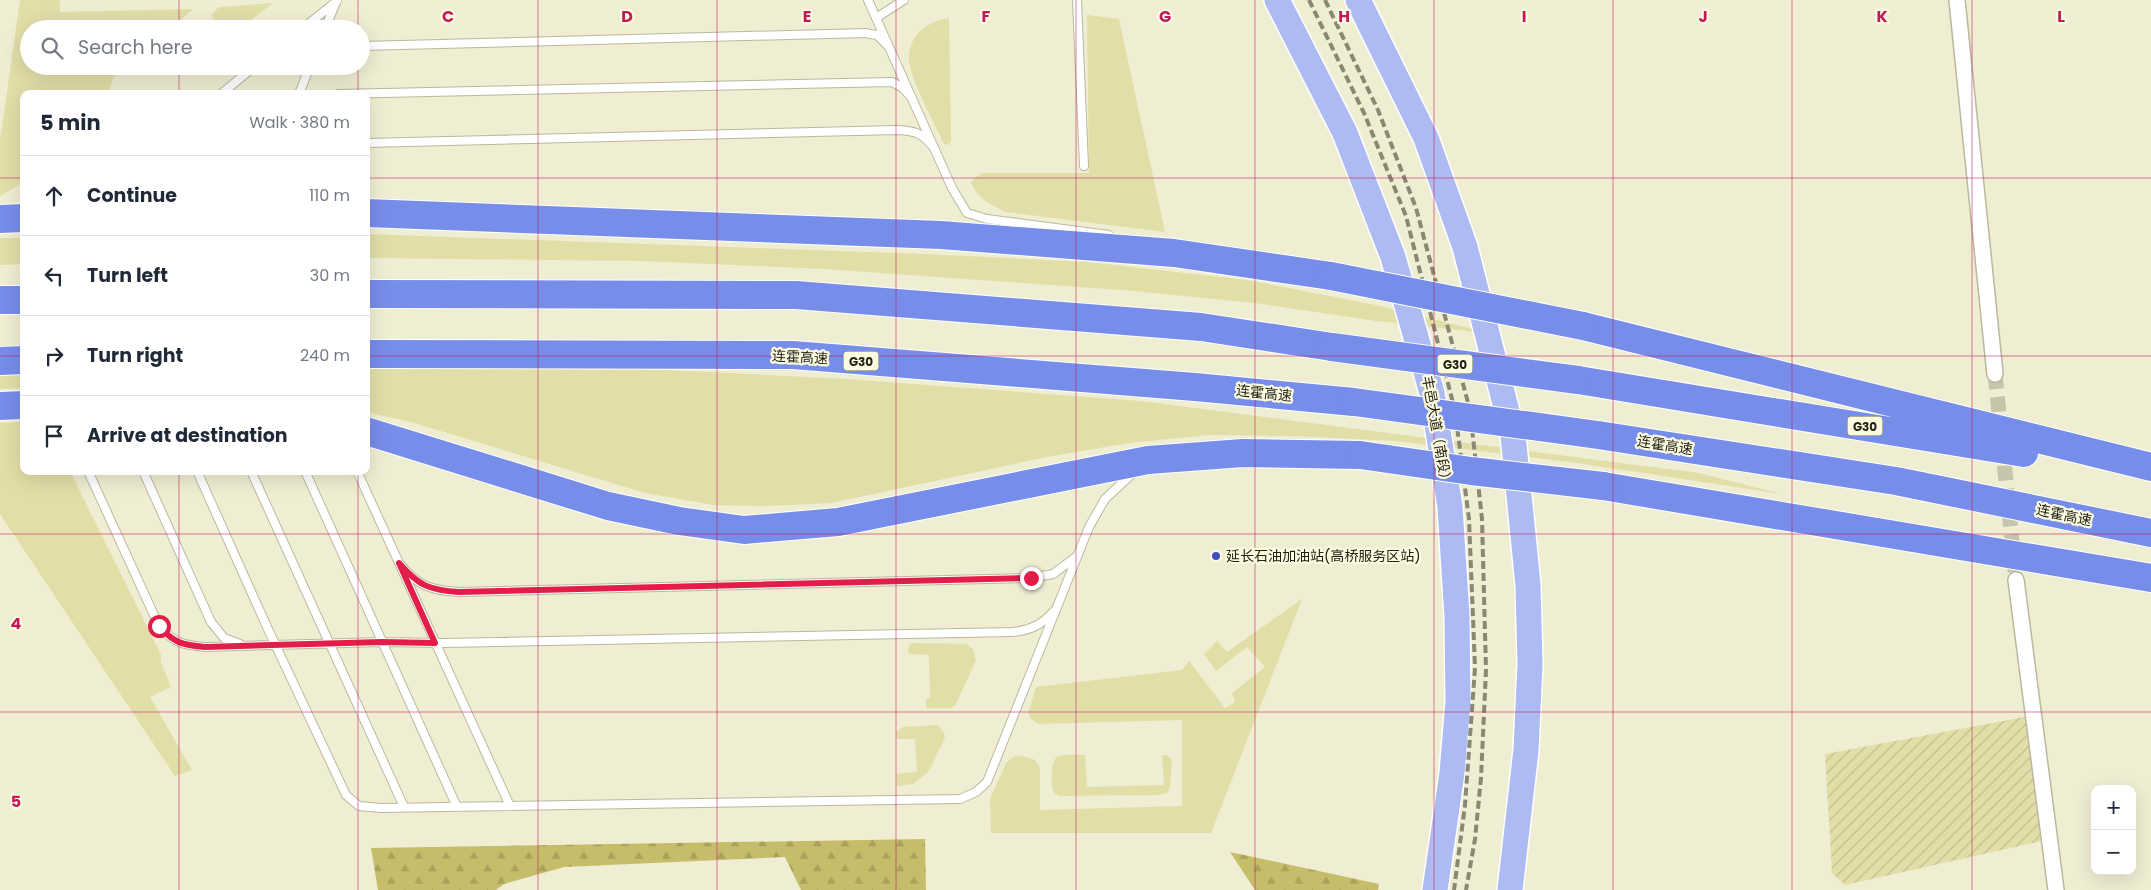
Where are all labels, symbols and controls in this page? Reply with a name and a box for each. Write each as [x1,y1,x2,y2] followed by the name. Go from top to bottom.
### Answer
[442,5,454,28] text: C
[621,5,633,28] text: D
[803,5,811,28] text: E
[982,5,991,28] text: F
[1159,5,1171,28] text: G
[1338,5,1350,28] text: H
[1522,5,1526,28] text: I
[1698,5,1708,28] text: J
[1876,5,1888,28] text: K
[2057,5,2065,28] text: L
[20,20,370,75] search box
[38,34,66,62] icon: search
[78,34,192,61] text: Search here
[40,108,101,137] text: 5 min
[249,111,350,134] text: Walk · 380 m
[40,182,68,210] icon: ahead
[87,182,177,209] text: Continue
[309,184,350,207] text: 110 m
[40,262,68,290] icon: left
[87,262,168,289] text: Turn left
[310,264,350,287] text: 30 m
[40,342,68,370] icon: right
[87,342,183,369] text: Turn right
[300,344,350,367] text: 240 m
[772,346,828,368] street label: 连霍高速
[844,352,878,371] road number: G30
[1438,354,1472,374] road number: G30
[1417,374,1457,488] street label: 丰邑大道（南段）
[1235,380,1293,406] street label: 连霍高速
[1848,416,1882,436] road number: G30
[40,422,68,450] icon: arrive
[87,422,288,449] text: Arrive at destination
[1636,431,1694,459] street label: 连霍高速
[2035,499,2093,531] street label: 连霍高速
[1226,546,1421,566] place label: 延长石油加油站(高桥服务区站)
[1210,550,1222,562] marker: 延长石油加油站(高桥服务区站)
[1020,567,1043,590] route end
[11,612,22,635] text: 4
[148,615,171,638] route start
[2091,785,2136,875] map controls
[2091,785,2136,830] button: +
[11,790,21,813] text: 5
[2091,830,2136,875] button: −

